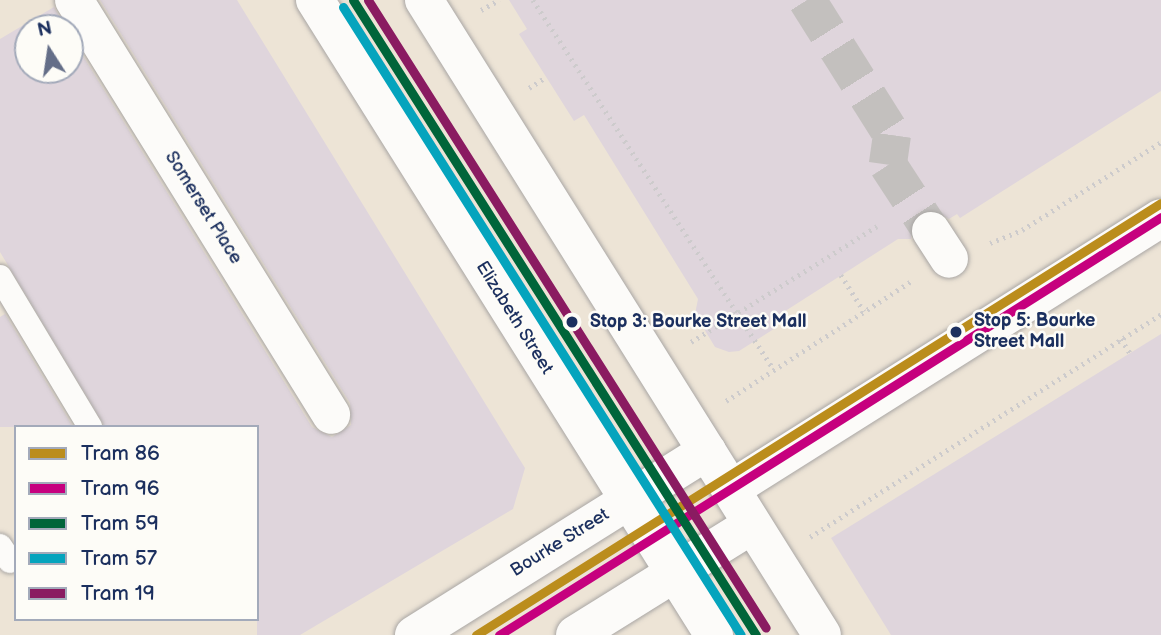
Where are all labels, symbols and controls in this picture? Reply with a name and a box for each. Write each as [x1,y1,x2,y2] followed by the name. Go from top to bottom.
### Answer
[14,14,84,84] north arrow
[36,17,54,43] text: N
[160,148,246,268] street label: Somerset Place
[471,257,557,379] street label: Elizabeth Street
[561,311,583,333] marker: Stop 3: Bourke Street Mall
[590,311,806,333] place label: Stop 3: Bourke Street Mall
[974,311,1095,354] place label: Stop 5: Bourke Street Mall
[945,321,967,343] marker: Stop 5: Bourke Street Mall
[14,425,259,621] legend
[81,441,160,466] text: Tram 86
[81,476,160,501] text: Tram 96
[507,504,613,582] street label: Bourke Street
[81,511,159,536] text: Tram 59
[81,546,157,571] text: Tram 57
[81,581,155,606] text: Tram 19

